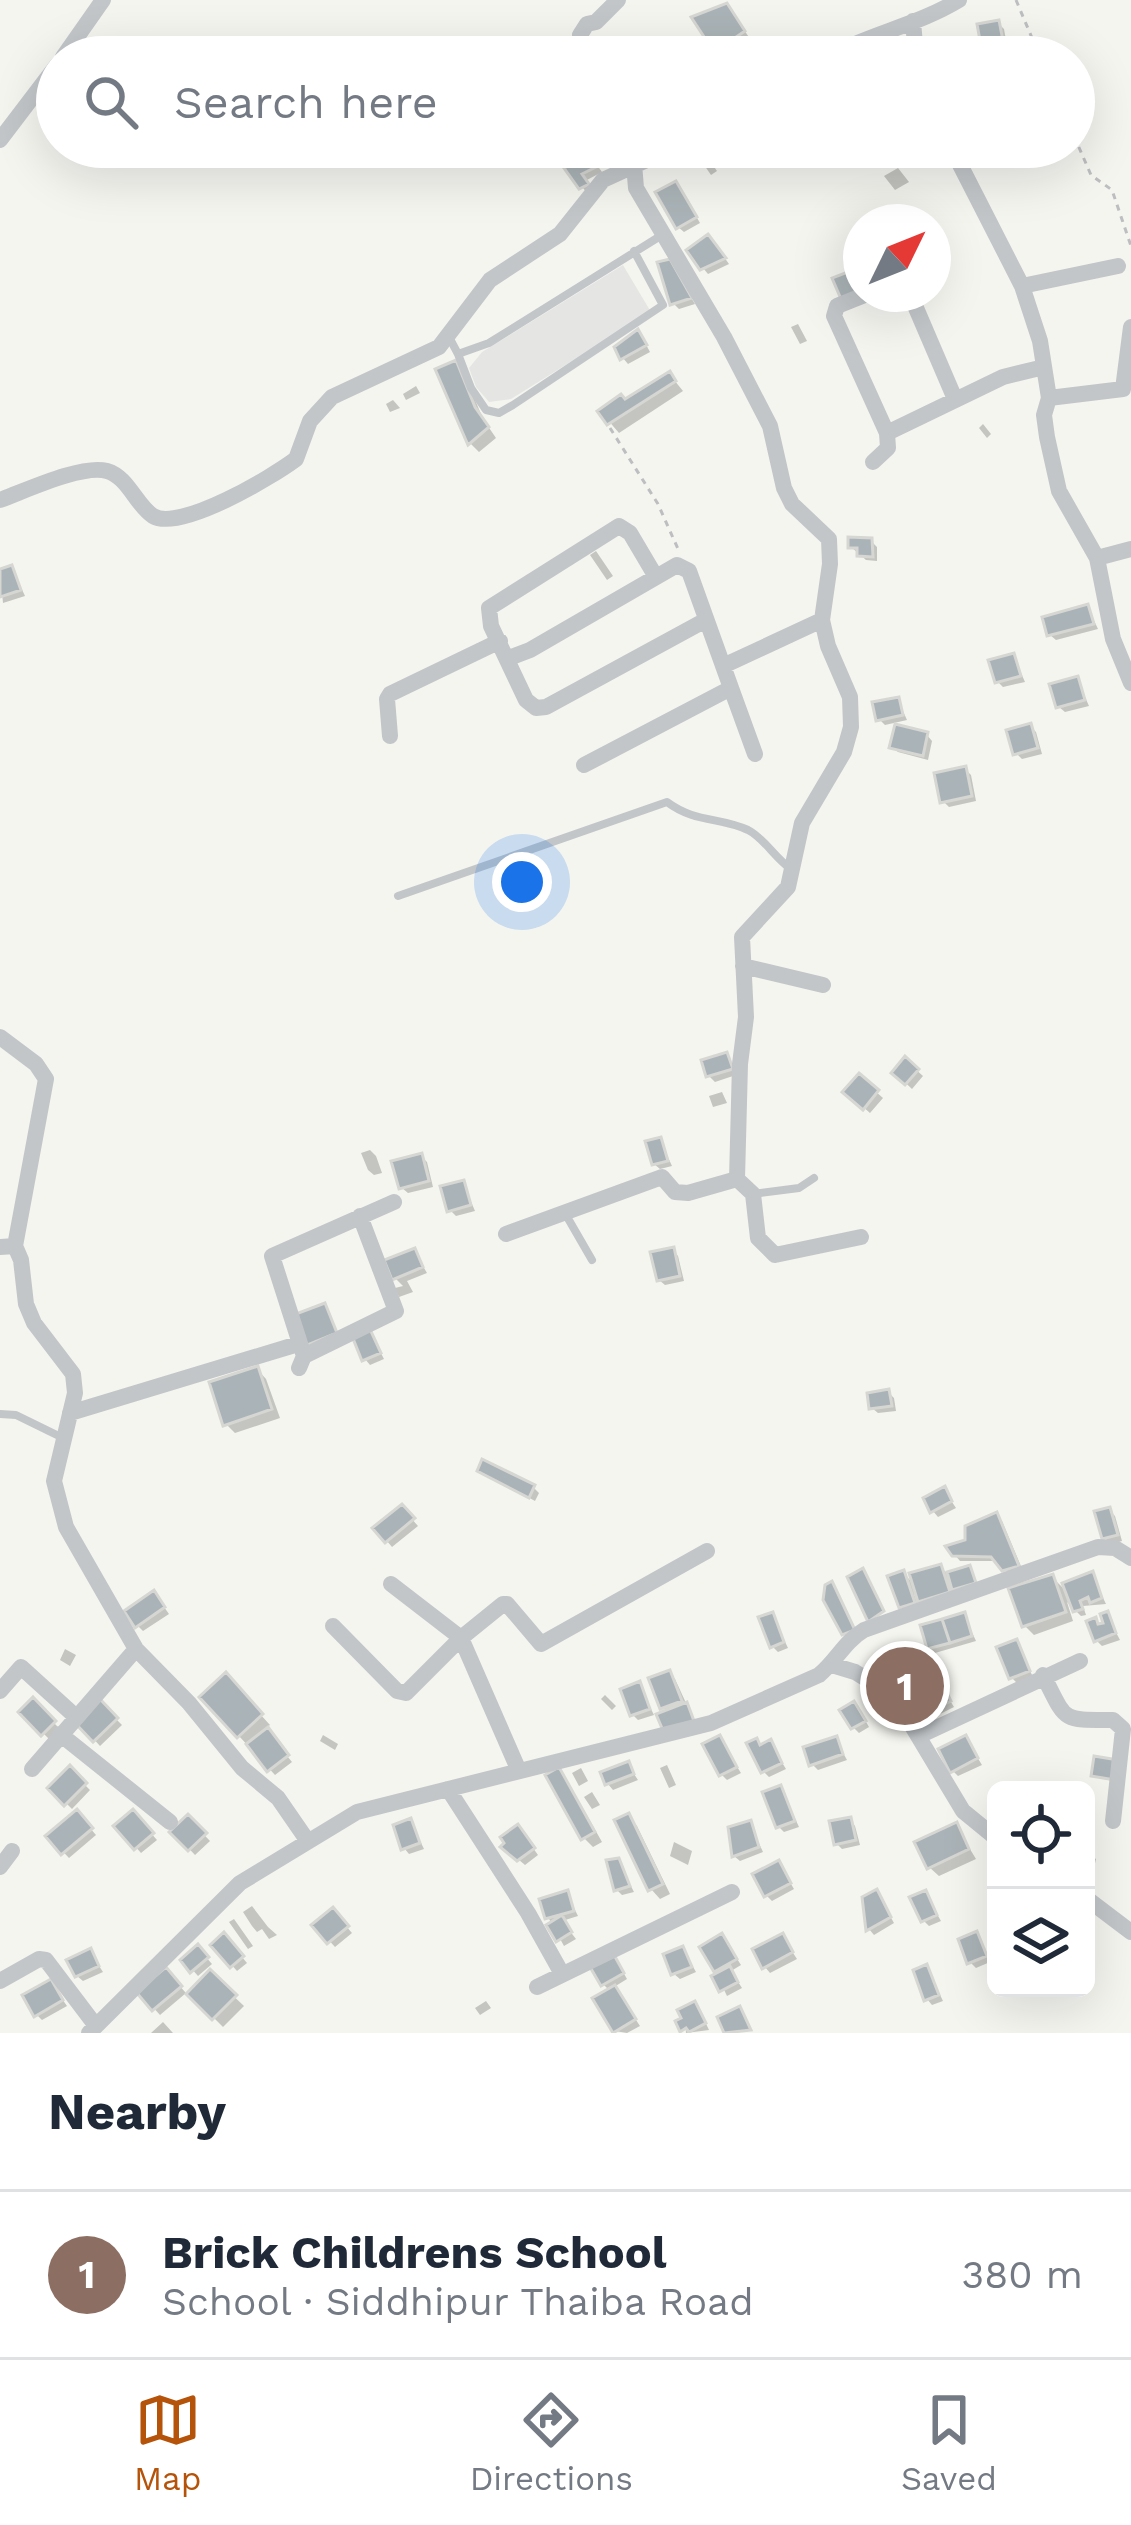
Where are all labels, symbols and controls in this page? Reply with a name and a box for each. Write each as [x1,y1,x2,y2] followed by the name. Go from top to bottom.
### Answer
[36,36,1095,168] search box
[78,69,144,135] icon: search
[174,76,438,129] text: Search here
[843,204,951,312] north arrow
[492,852,552,912] your location
[866,1641,944,1731] pin: 1
[987,1781,1095,1997] map controls
[987,1781,1095,1889] button: locate
[987,1889,1095,1997] button: layers
[48,2082,226,2141] text: Nearby
[162,2226,666,2279] text: Brick Childrens School
[79,2252,95,2297] text: 1
[962,2252,1083,2297] text: 380 m
[162,2279,754,2324] text: School · Siddhipur Thaiba Road
[134,2387,201,2498] tab: Map
[470,2387,633,2498] tab: Directions
[901,2387,997,2498] tab: Saved

